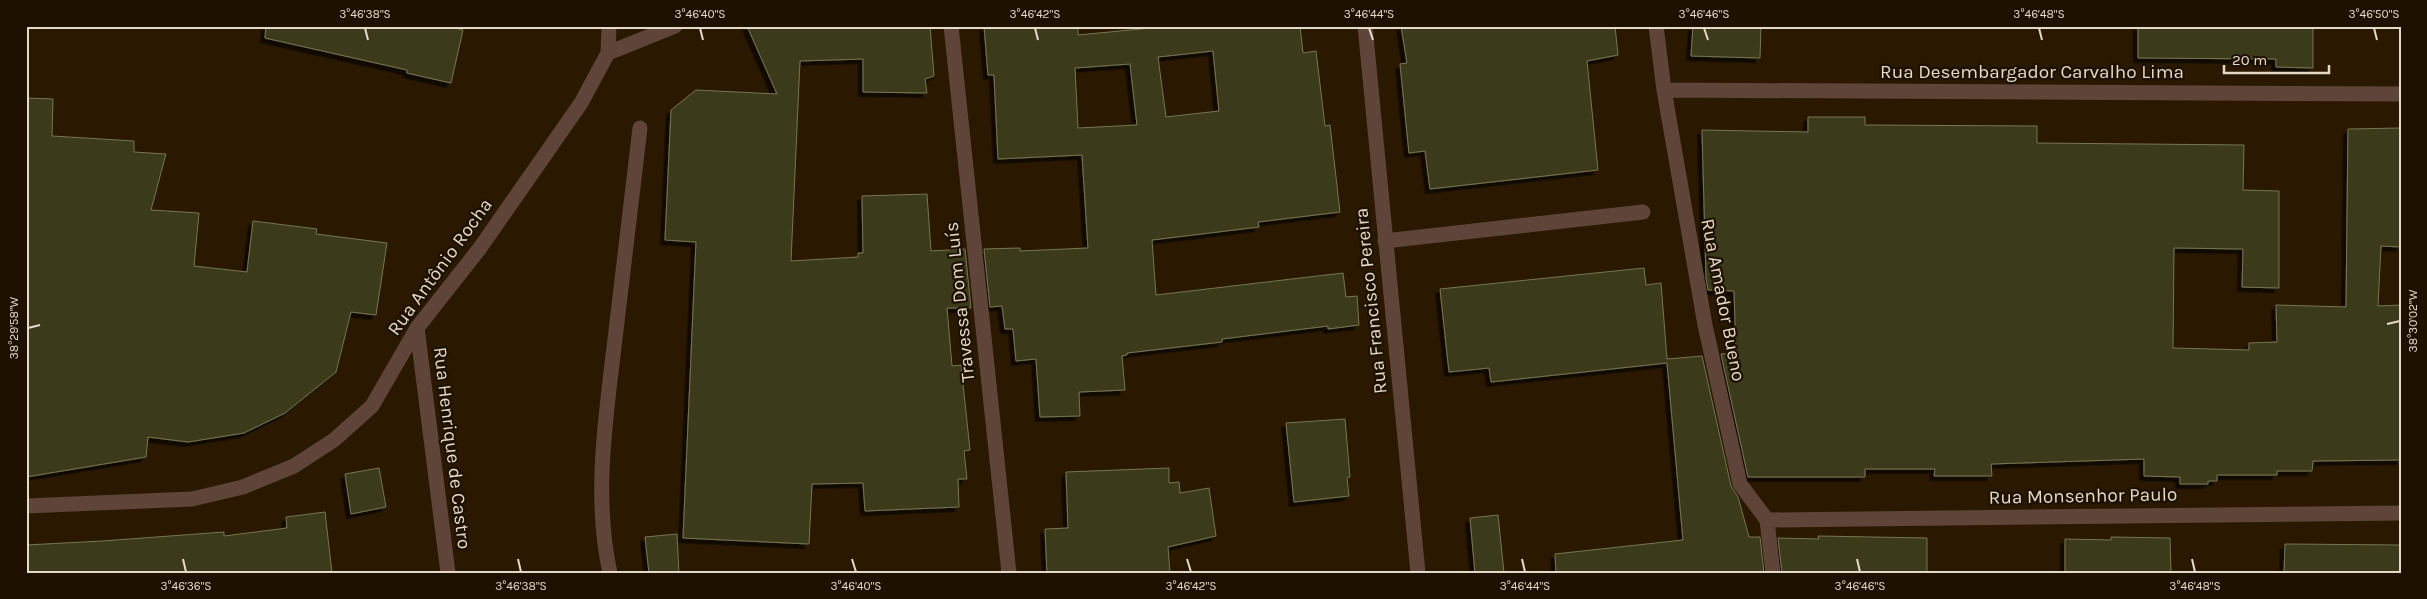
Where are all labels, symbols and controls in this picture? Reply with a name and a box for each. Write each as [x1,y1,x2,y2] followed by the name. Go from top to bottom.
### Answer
[339,7,391,21] text: 3°46'38"S
[674,7,726,21] text: 3°46'40"S
[1010,7,1060,21] text: 3°46'42"S
[1344,7,1394,21] text: 3°46'44"S
[1679,7,1729,21] text: 3°46'46"S
[2013,7,2065,21] text: 3°46'48"S
[2348,7,2400,21] text: 3°46'50"S
[2224,42,2330,74] scale bar
[2232,51,2267,69] text: 20 m
[1880,61,2184,83] street label: Rua Desembargador Carvalho Lima
[383,194,497,340] street label: Rua Antônio Rocha
[1350,207,1392,395] street label: Rua Francisco Pereira
[1696,217,1750,383] street label: Rua Amador Bueno
[941,221,979,383] street label: Travessa Dom Luís
[2406,289,2420,352] text: 38°30'02"W
[7,296,21,359] text: 38°29'58"W
[429,346,475,550] street label: Rua Henrique de Castro
[1988,483,2178,509] street label: Rua Monsenhor Paulo
[160,579,212,593] text: 3°46'36"S
[495,579,547,593] text: 3°46'38"S
[830,579,882,593] text: 3°46'40"S
[1166,579,1216,593] text: 3°46'42"S
[1500,579,1550,593] text: 3°46'44"S
[1835,579,1885,593] text: 3°46'46"S
[2169,579,2221,593] text: 3°46'48"S

